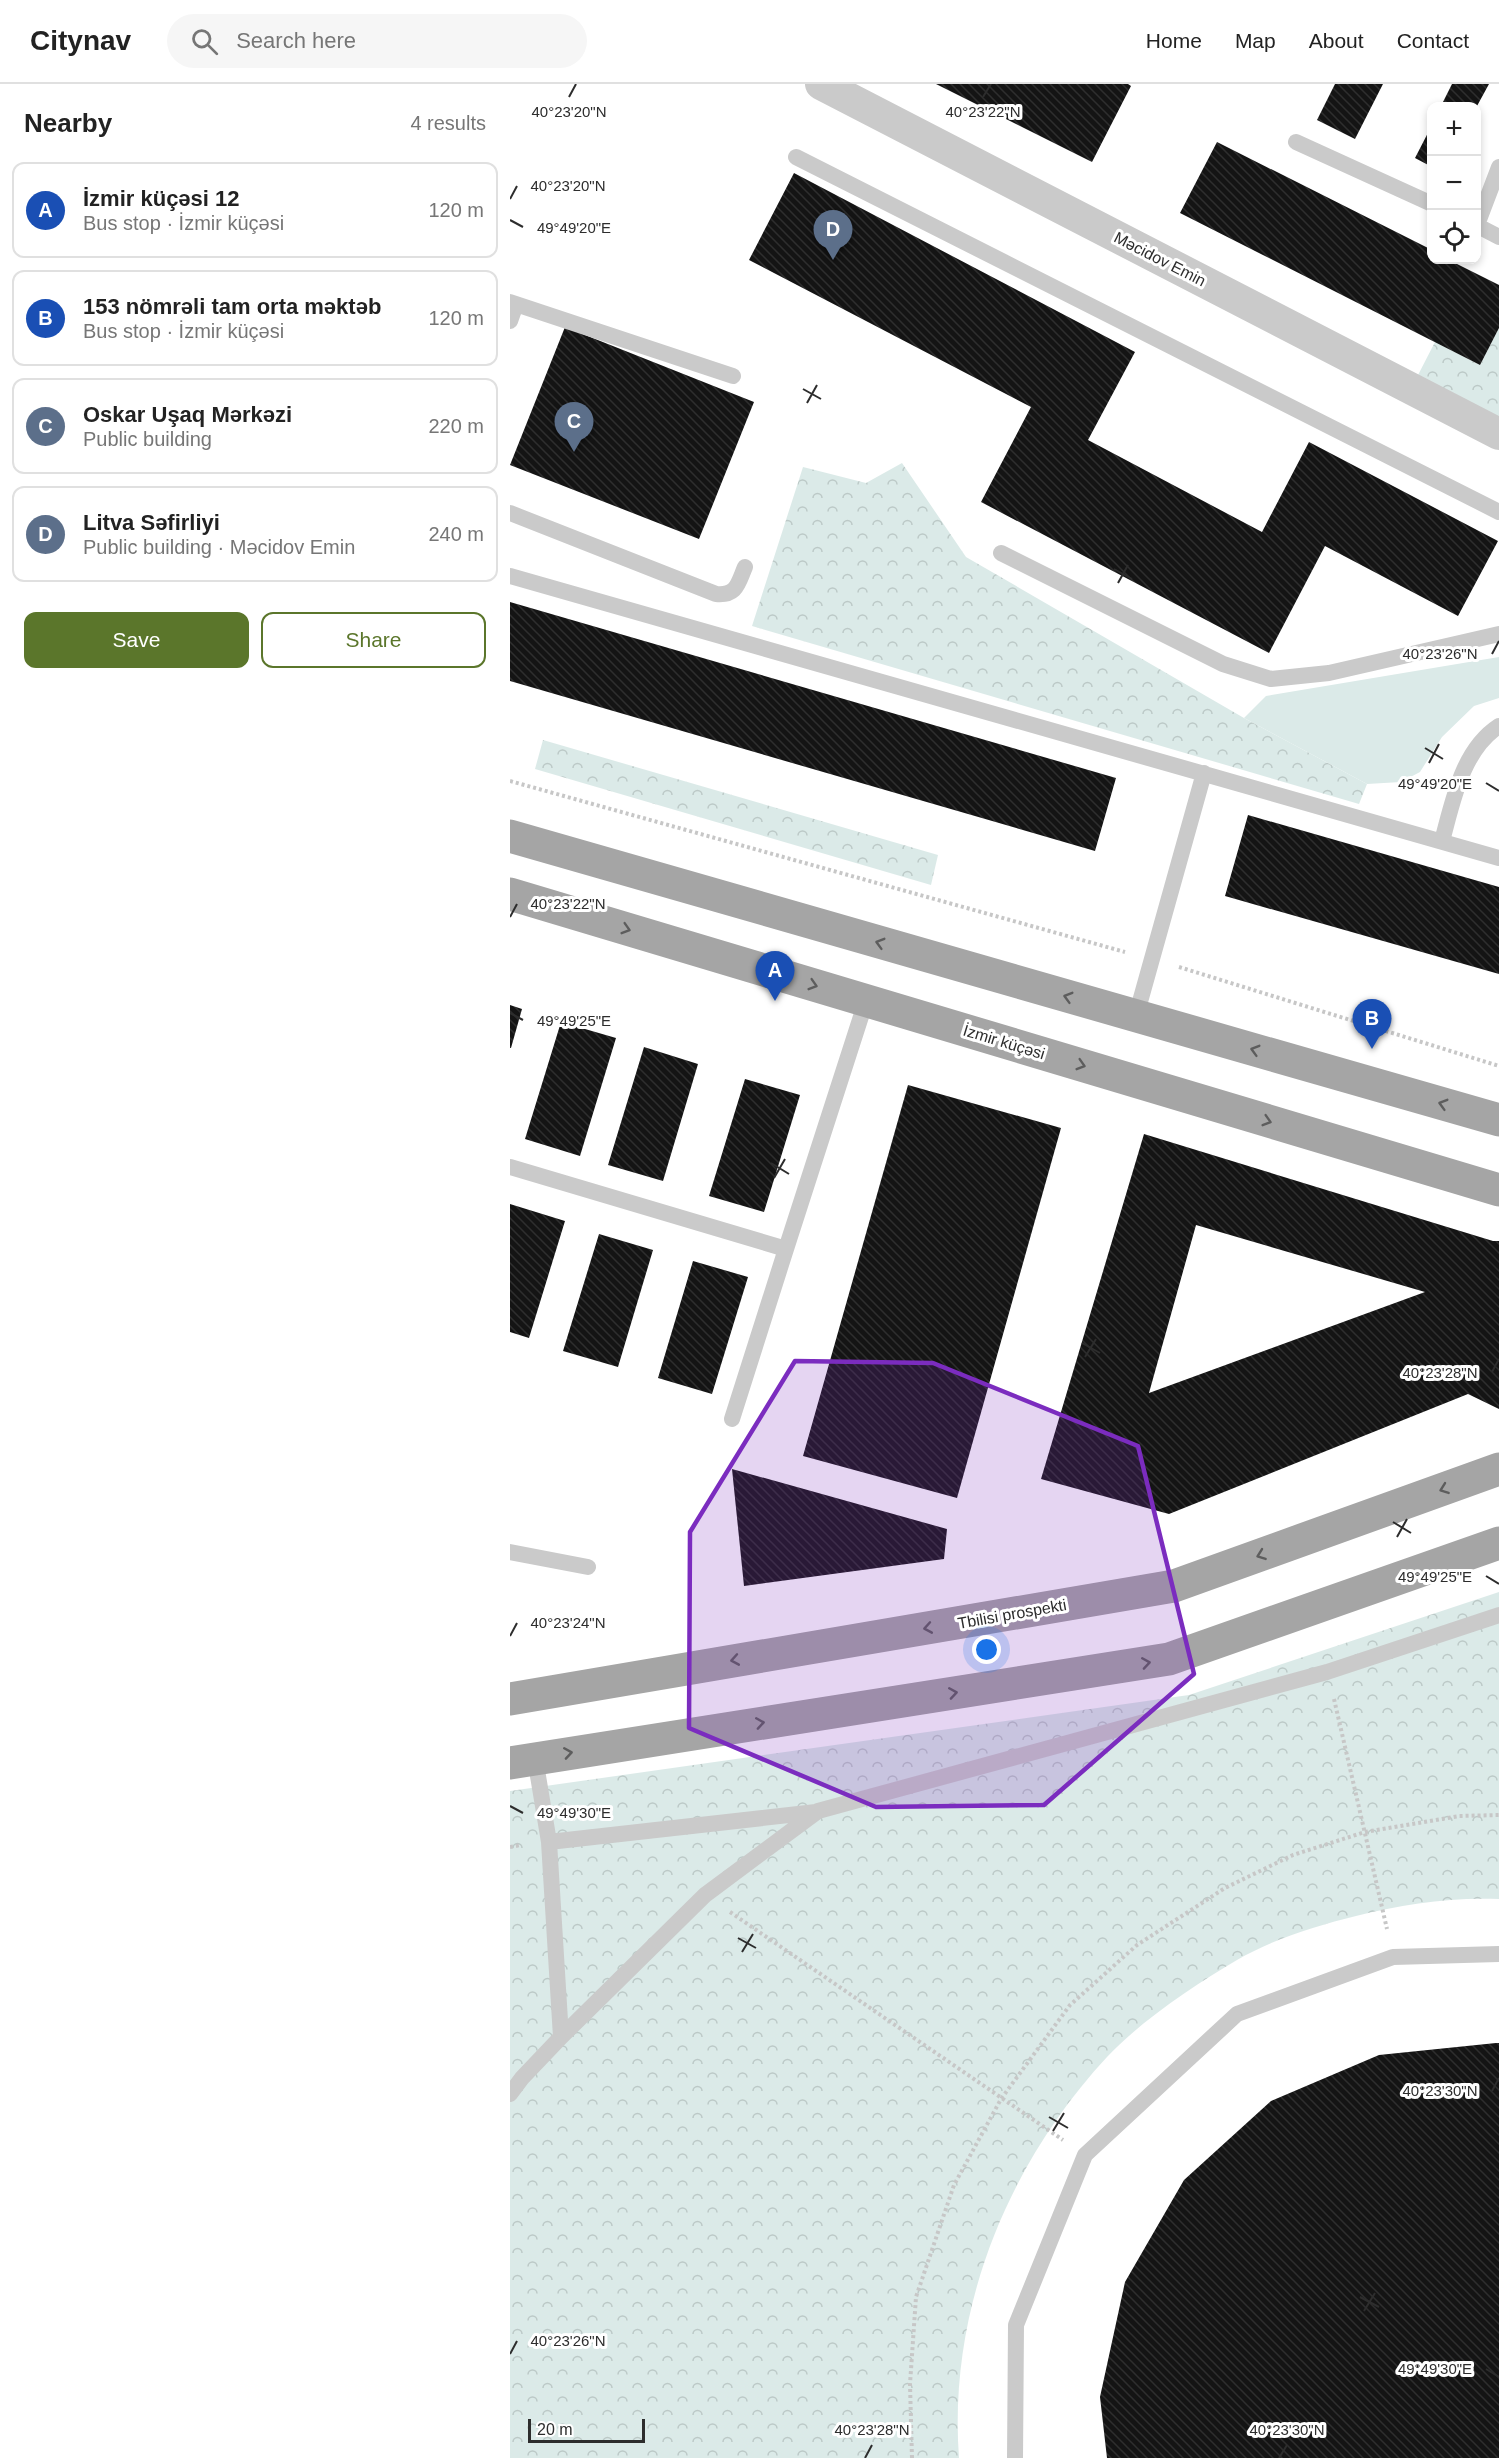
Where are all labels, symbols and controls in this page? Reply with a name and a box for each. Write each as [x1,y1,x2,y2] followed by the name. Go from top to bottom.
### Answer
[167,14,587,68] search box
[30,25,131,56] text: Citynav
[188,25,221,58] icon: search
[236,28,356,53] text: Search here
[1146,29,1202,52] text: Home
[1235,29,1276,52] text: Map
[1309,29,1364,52] text: About
[1397,29,1469,52] text: Contact
[1427,102,1481,264] map controls
[1427,102,1481,156] button: +
[531,103,607,120] text: 40°23'20"N
[945,103,1021,120] text: 40°23'22"N
[24,108,112,138] text: Nearby
[410,112,486,134] text: 4 results
[1427,156,1481,210] button: −
[530,177,606,194] text: 40°23'20"N
[83,186,240,211] text: İzmir küçəsi 12
[38,199,53,221] text: A
[428,199,484,221] text: 120 m
[814,210,852,260] pin: D
[1427,210,1481,264] button: locate
[83,212,284,234] text: Bus stop · İzmir küçəsi
[537,219,611,236] text: 49°49'20"E
[1111,229,1209,289] street label: Məcidov Emin
[83,294,381,319] text: 153 nömrəli tam orta məktəb
[38,307,53,329] text: B
[428,307,484,329] text: 120 m
[83,320,284,342] text: Bus stop · İzmir küçəsi
[83,402,292,427] text: Oskar Uşaq Mərkəzi
[554,402,594,452] pin: C
[38,415,53,437] text: C
[428,415,484,437] text: 220 m
[83,428,212,450] text: Public building
[83,510,220,535] text: Litva Səfirliyi
[38,523,53,545] text: D
[428,523,484,545] text: 240 m
[83,536,355,558] text: Public building · Məcidov Emin
[24,612,249,668] button: Save
[261,612,486,668] button: Share
[1402,645,1478,662] text: 40°23'26"N
[1398,775,1472,792] text: 49°49'20"E
[530,895,606,912] text: 40°23'22"N
[620,922,631,934] one-way arrow
[875,938,886,950] one-way arrow
[756,952,794,1001] pin: A
[807,978,818,990] one-way arrow
[1063,992,1074,1004] one-way arrow
[1352,1000,1392,1049] pin: B
[537,1012,611,1029] text: 49°49'25"E
[961,1021,1047,1062] street label: İzmir küçəsi
[1250,1045,1261,1057] one-way arrow
[1075,1058,1085,1070] one-way arrow
[1438,1099,1449,1111] one-way arrow
[1261,1114,1272,1126] one-way arrow
[1402,1364,1478,1381] text: 40°23'28"N
[1439,1481,1450,1494] one-way arrow
[1256,1548,1267,1561] one-way arrow
[1398,1568,1472,1585] text: 49°49'25"E
[956,1596,1068,1632] street label: Tbilisi prospekti
[530,1614,606,1631] text: 40°23'24"N
[923,1621,933,1634] one-way arrow
[972,1635,1001,1664] your location
[731,1654,740,1666] one-way arrow
[1141,1657,1150,1669] one-way arrow
[948,1687,958,1699] one-way arrow
[755,1717,765,1730] one-way arrow
[563,1748,572,1760] one-way arrow
[537,1804,611,1821] text: 49°49'30"E
[1402,2082,1478,2099] text: 40°23'30"N
[530,2332,606,2349] text: 40°23'26"N
[1398,2360,1472,2377] text: 49°49'30"E
[528,2416,645,2444] scale bar
[537,2421,573,2438] text: 20 m
[834,2421,910,2438] text: 40°23'28"N
[1249,2421,1325,2438] text: 40°23'30"N

